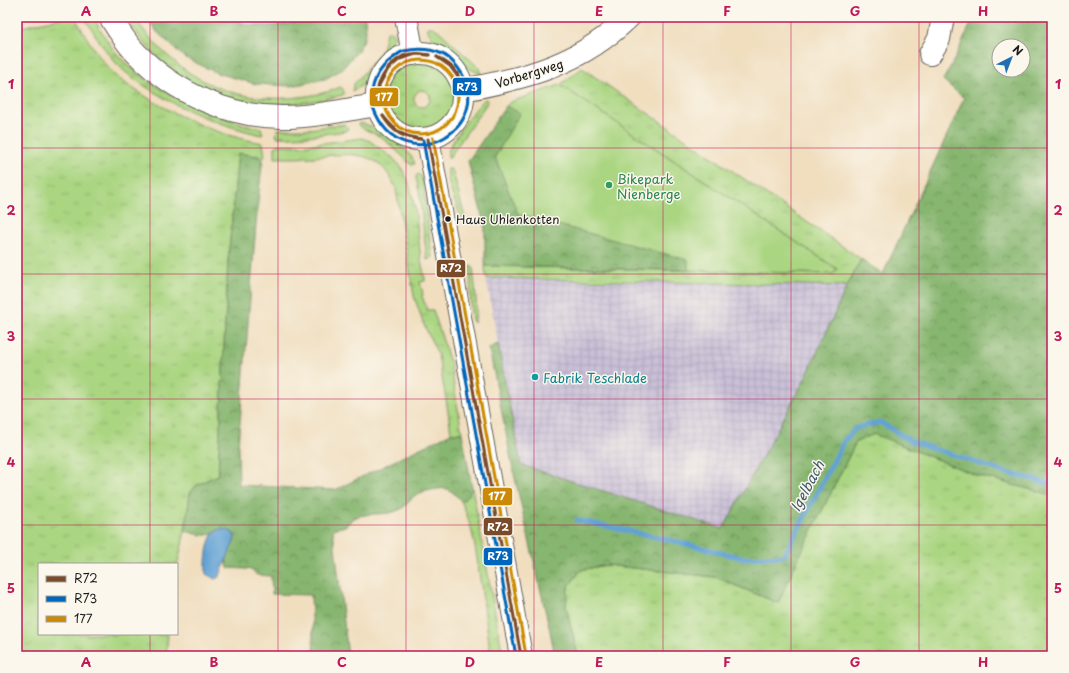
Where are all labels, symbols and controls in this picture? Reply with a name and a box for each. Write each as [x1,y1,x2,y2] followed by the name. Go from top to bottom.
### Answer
[81,1,91,20] text: A
[210,1,219,20] text: B
[337,1,347,20] text: C
[465,1,475,20] text: D
[595,1,603,20] text: E
[723,1,731,20] text: F
[850,1,860,20] text: G
[978,1,988,20] text: H
[991,38,1031,78] north arrow
[1009,41,1027,60] text: N
[492,54,566,92] street label: Vorbergweg
[8,74,14,93] text: 1
[1055,74,1061,93] text: 1
[452,77,482,96] line badge: R73
[456,78,478,95] text: R73
[369,87,399,107] line badge: 177
[375,88,394,105] text: 177
[617,169,680,203] place label: Bikepark Nienberge
[604,180,614,190] marker: Bikepark Nienberge
[6,200,16,219] text: 2
[1053,200,1063,219] text: 2
[456,210,559,228] place label: Haus Uhlenkotten
[443,214,453,224] marker: Haus Uhlenkotten
[436,259,466,278] line badge: R72
[440,259,462,276] text: R72
[7,326,16,345] text: 3
[1054,326,1063,345] text: 3
[543,368,647,387] place label: Fabrik Teschlade
[530,372,540,382] marker: Fabrik Teschlade
[7,452,16,471] text: 4
[1054,452,1063,471] text: 4
[785,456,830,515] water label: Igelbach
[482,487,513,506] line badge: 177
[488,487,507,504] text: 177
[483,517,513,536] line badge: R72
[487,518,509,535] text: R72
[483,547,513,566] line badge: R73
[487,547,509,564] text: R73
[38,563,178,635] legend
[74,569,98,587] text: R72
[7,578,15,597] text: 5
[1054,578,1062,597] text: 5
[74,589,97,607] text: R73
[74,609,93,627] text: 177
[81,652,91,671] text: A
[210,652,219,671] text: B
[337,652,347,671] text: C
[465,652,475,671] text: D
[595,652,603,671] text: E
[723,652,731,671] text: F
[850,652,860,671] text: G
[978,652,988,671] text: H

